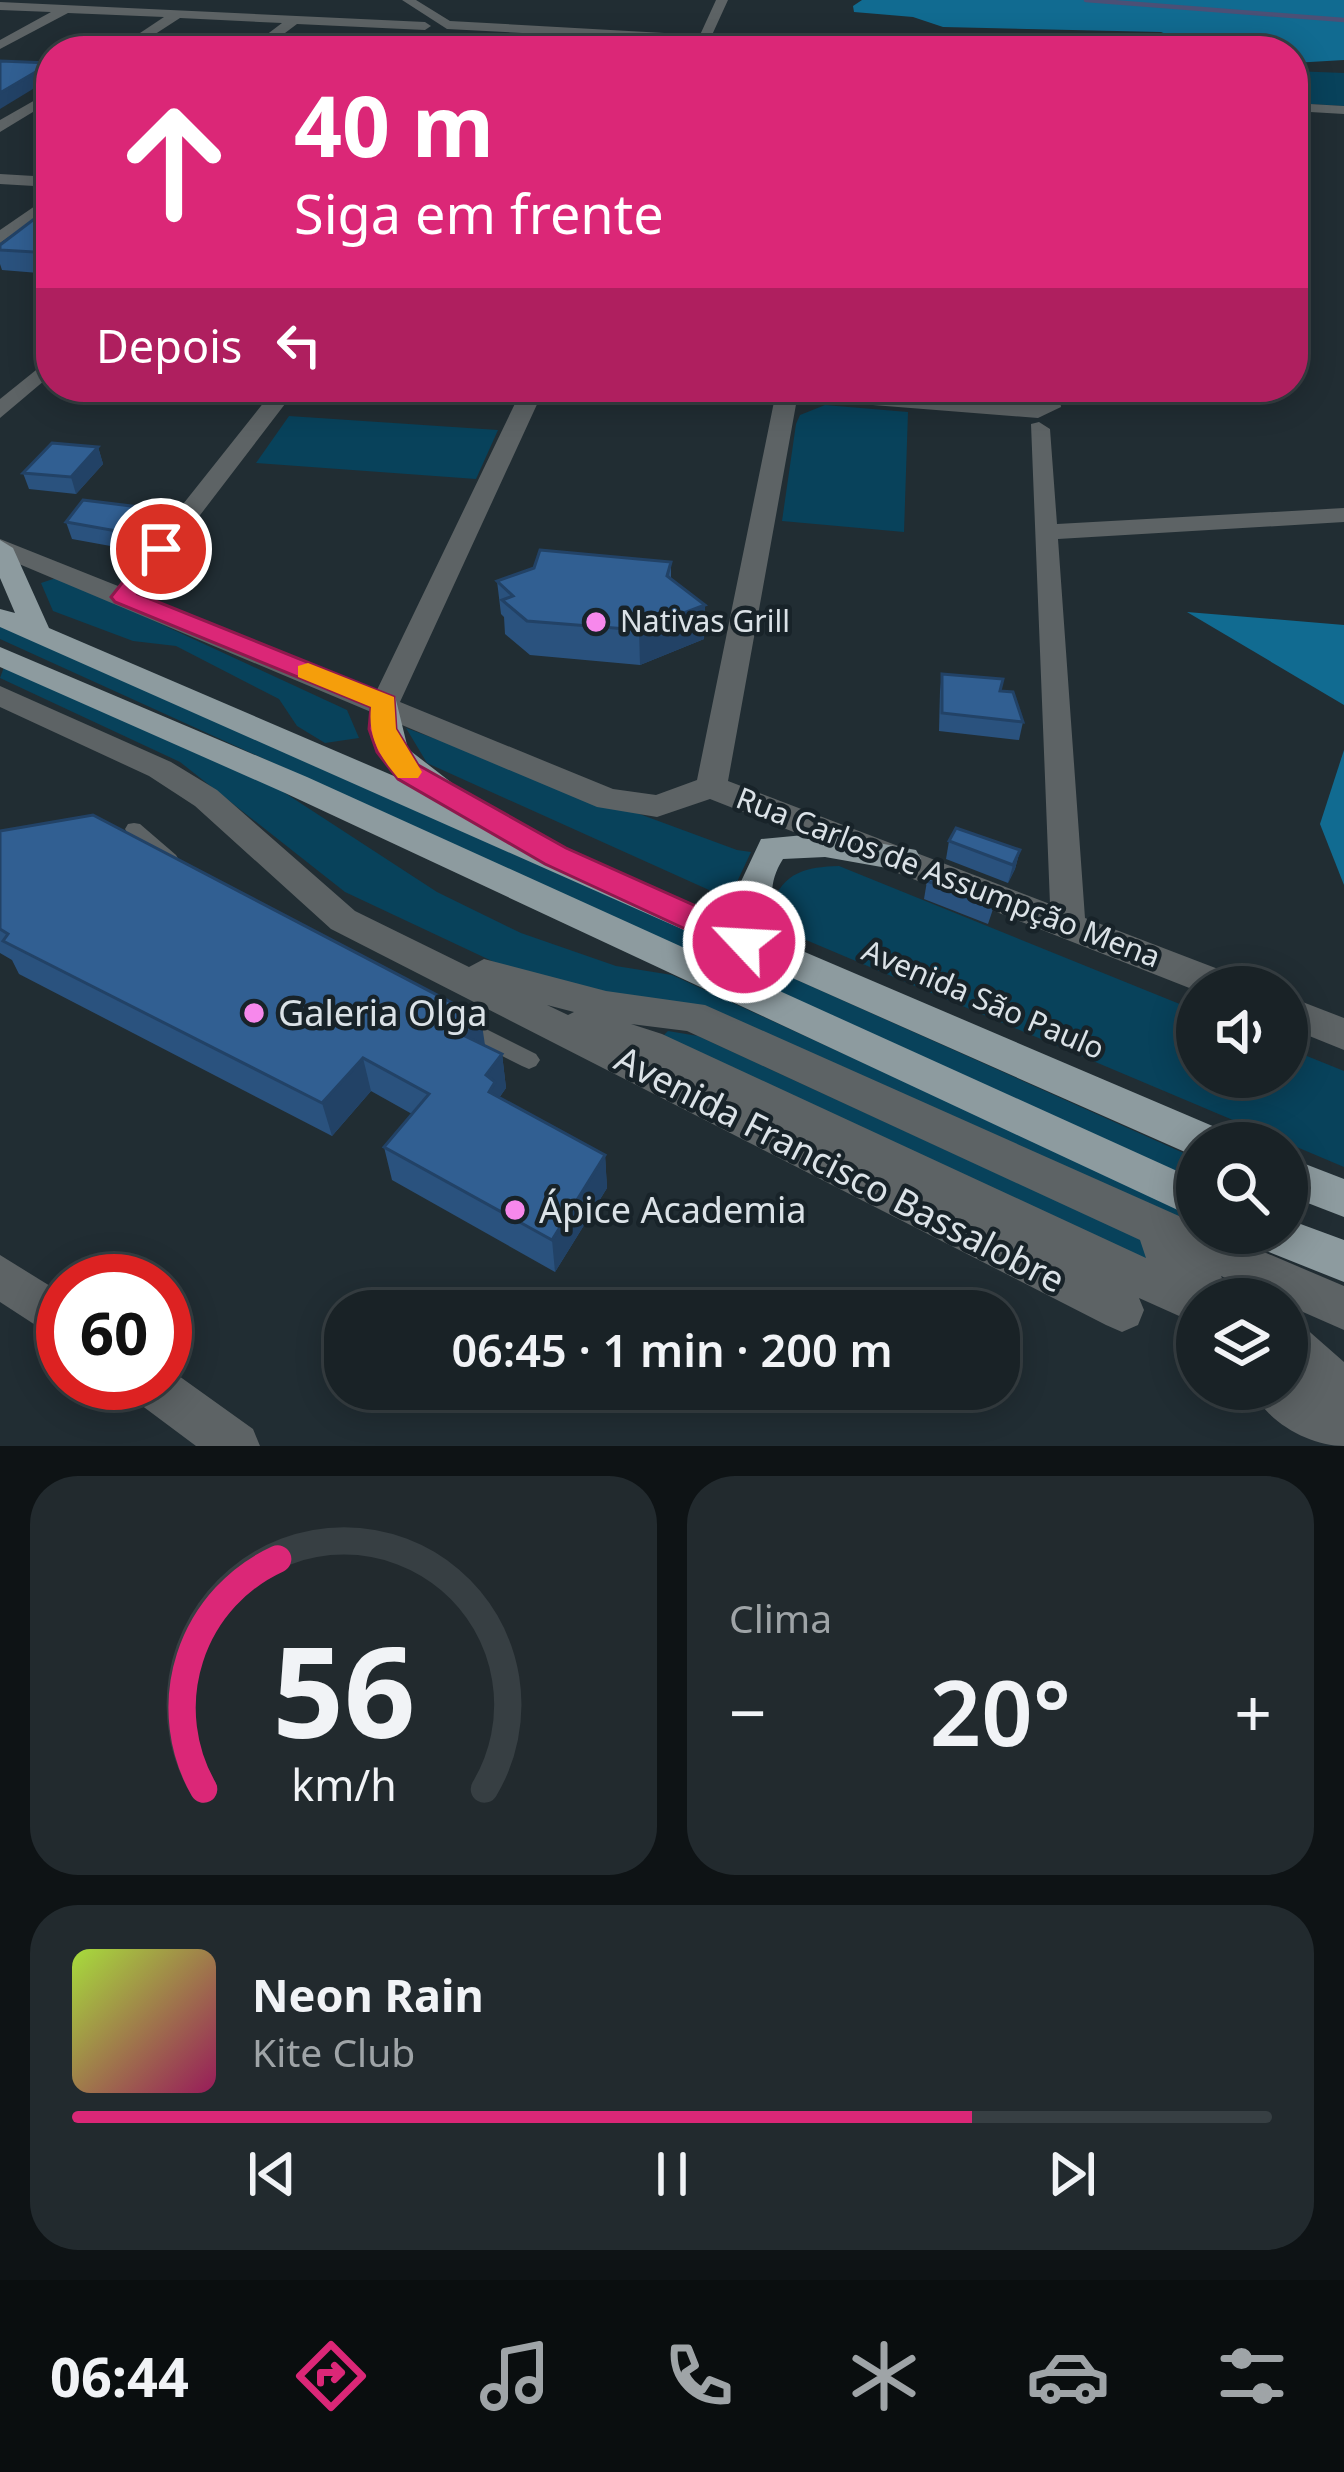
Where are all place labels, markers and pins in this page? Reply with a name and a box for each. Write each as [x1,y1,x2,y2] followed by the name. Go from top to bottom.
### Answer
[110,498,212,600] pin
[620,600,790,641] place label: Nativas Grill
[583,609,609,635] marker: Nativas Grill
[278,988,487,1037] place label: Galeria Olga
[241,1000,267,1026] marker: Galeria Olga
[539,1185,806,1234] place label: Ápice Academia
[502,1197,528,1223] marker: Ápice Academia

